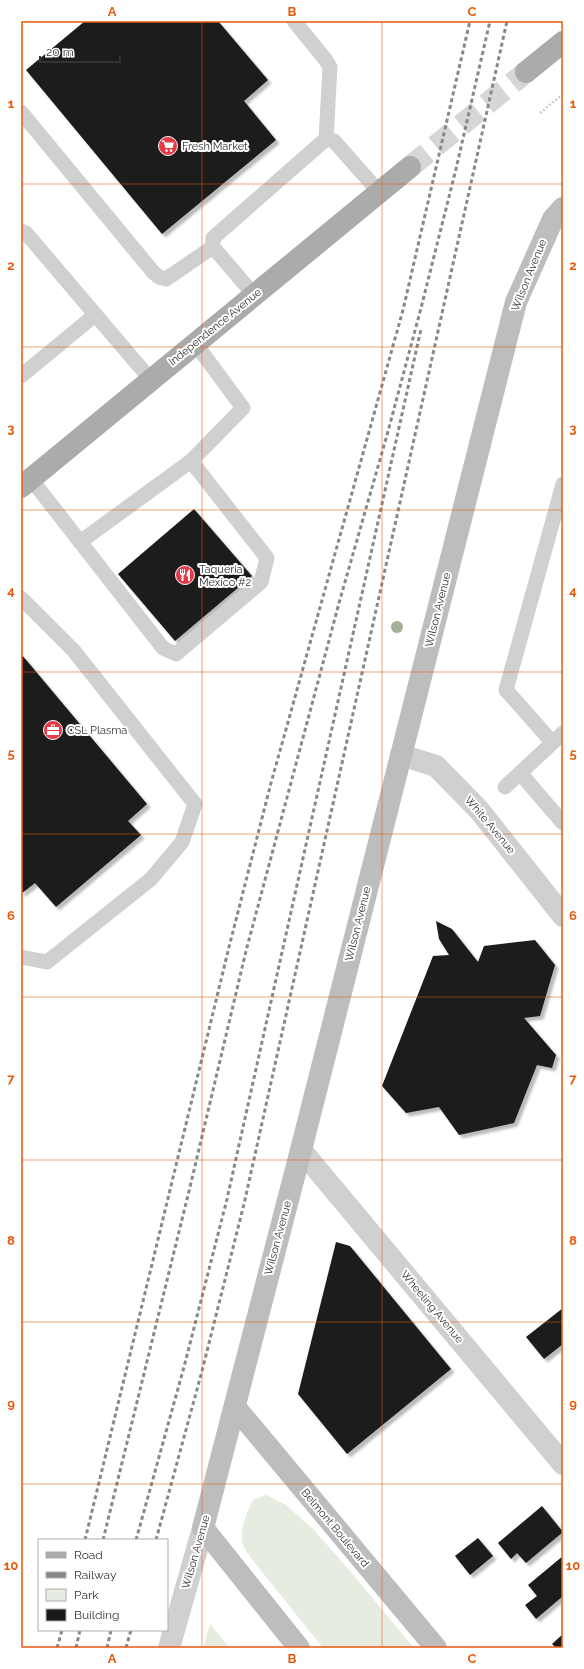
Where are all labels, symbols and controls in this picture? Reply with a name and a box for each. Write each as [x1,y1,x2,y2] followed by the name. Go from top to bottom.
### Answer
[108,4,117,19] text: A
[288,4,297,19] text: B
[468,4,477,19] text: C
[40,38,120,64] scale bar
[46,45,74,59] text: 20 m
[8,96,15,111] text: 1
[570,96,577,111] text: 1
[157,135,179,157] supermarket icon: Fresh Market
[182,140,248,153] place label: Fresh Market
[509,237,550,313] street label: Wilson Avenue
[7,258,15,273] text: 2
[569,258,577,273] text: 2
[166,285,264,368] street label: Independence Avenue
[7,421,15,436] text: 3
[569,421,577,436] text: 3
[199,563,252,589] place label: Taqueria Mexico #2
[174,564,196,586] restaurant icon: Taqueria Mexico #2
[422,571,454,649] street label: Wilson Avenue
[7,583,15,598] text: 4
[569,583,577,598] text: 4
[42,719,64,741] office icon: CSL Plasma
[67,724,127,737] place label: CSL Plasma
[7,746,15,761] text: 5
[569,746,577,761] text: 5
[462,793,518,857] street label: White Avenue
[342,885,374,963] street label: Wilson Avenue
[7,908,15,923] text: 6
[569,908,577,923] text: 6
[7,1071,15,1086] text: 7
[569,1071,577,1086] text: 7
[262,1199,294,1277] street label: Wilson Avenue
[7,1233,15,1248] text: 8
[569,1233,577,1248] text: 8
[398,1268,466,1346] street label: Wheeling Avenue
[7,1396,15,1411] text: 9
[569,1396,577,1411] text: 9
[298,1486,372,1570] street label: Belmont Boulevard
[179,1513,213,1590] street label: Wilson Avenue
[38,1539,168,1631] legend
[74,1548,103,1562] text: Road
[4,1558,18,1573] text: 10
[566,1558,580,1573] text: 10
[74,1568,117,1582] text: Railway
[74,1588,99,1602] text: Park
[74,1608,120,1622] text: Building
[108,1651,117,1666] text: A
[288,1651,297,1666] text: B
[468,1651,477,1666] text: C

